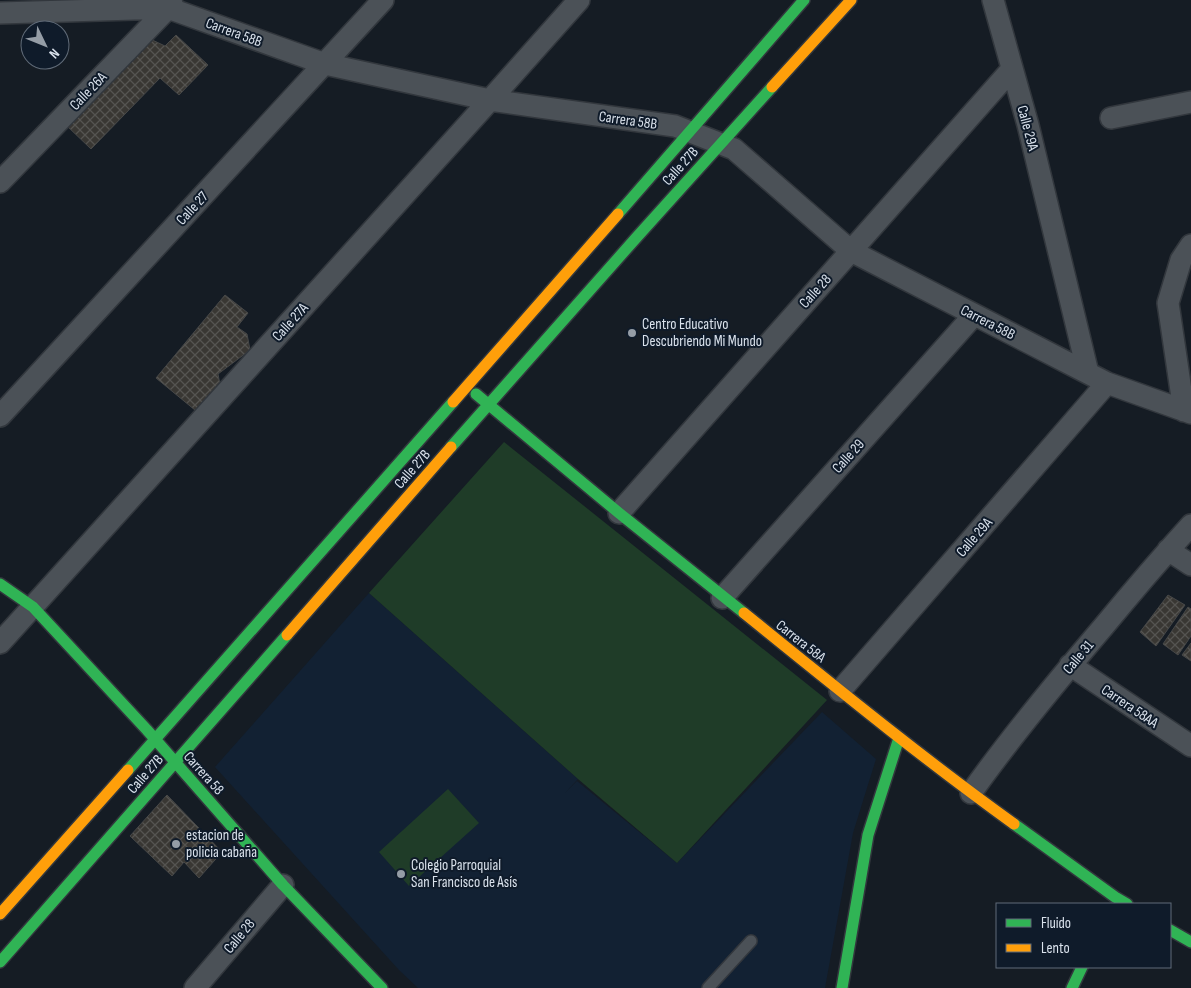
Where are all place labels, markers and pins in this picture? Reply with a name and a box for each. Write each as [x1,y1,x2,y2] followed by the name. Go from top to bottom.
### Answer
[642,315,762,351] place label: Centro Educativo Descubriendo Mi Mundo
[626,327,638,339] marker: Centro Educativo Descubriendo Mi Mundo
[186,826,257,862] place label: estacion de policia cabaña
[170,838,182,850] marker: estacion de policia cabaña
[411,856,517,892] place label: Colegio Parroquial San Francisco de Asís
[395,868,407,880] marker: Colegio Parroquial San Francisco de Asís

